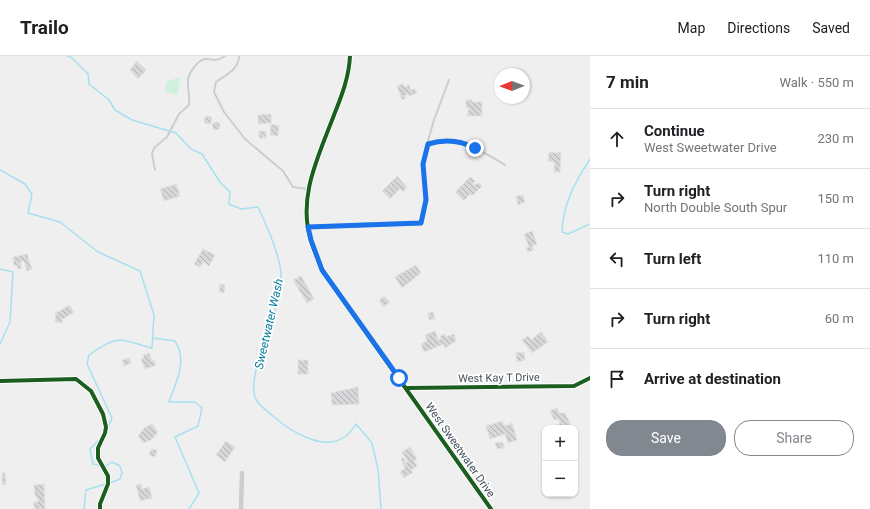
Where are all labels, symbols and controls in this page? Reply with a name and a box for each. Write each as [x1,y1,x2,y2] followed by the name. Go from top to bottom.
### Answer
[20,16,69,39] text: Trailo
[678,20,705,36] text: Map
[727,20,790,36] text: Directions
[812,20,850,36] text: Saved
[494,68,530,104] north arrow
[606,72,649,92] text: 7 min
[779,75,854,90] text: Walk · 550 m
[644,122,705,140] text: Continue
[606,128,628,150] icon: ahead
[817,131,854,146] text: 230 m
[466,139,484,157] route end
[644,140,777,155] text: West Sweetwater Drive
[644,182,710,200] text: Turn right
[606,188,628,210] icon: right
[817,191,854,206] text: 150 m
[644,200,787,215] text: North Double South Spur
[606,248,628,270] icon: left
[644,250,701,268] text: Turn left
[817,251,854,266] text: 110 m
[252,277,286,371] water label: Sweetwater Wash
[606,308,628,330] icon: right
[644,310,710,328] text: Turn right
[825,311,854,326] text: 60 m
[606,368,628,390] icon: arrive
[390,369,408,387] route start
[644,370,781,388] text: Arrive at destination
[458,371,540,385] street label: West Kay T Drive
[422,400,498,500] street label: West Sweetwater Drive
[606,420,726,456] button: Save
[734,420,854,456] button: Share
[542,425,578,497] map controls
[542,425,578,461] button: +
[542,461,578,497] button: −

